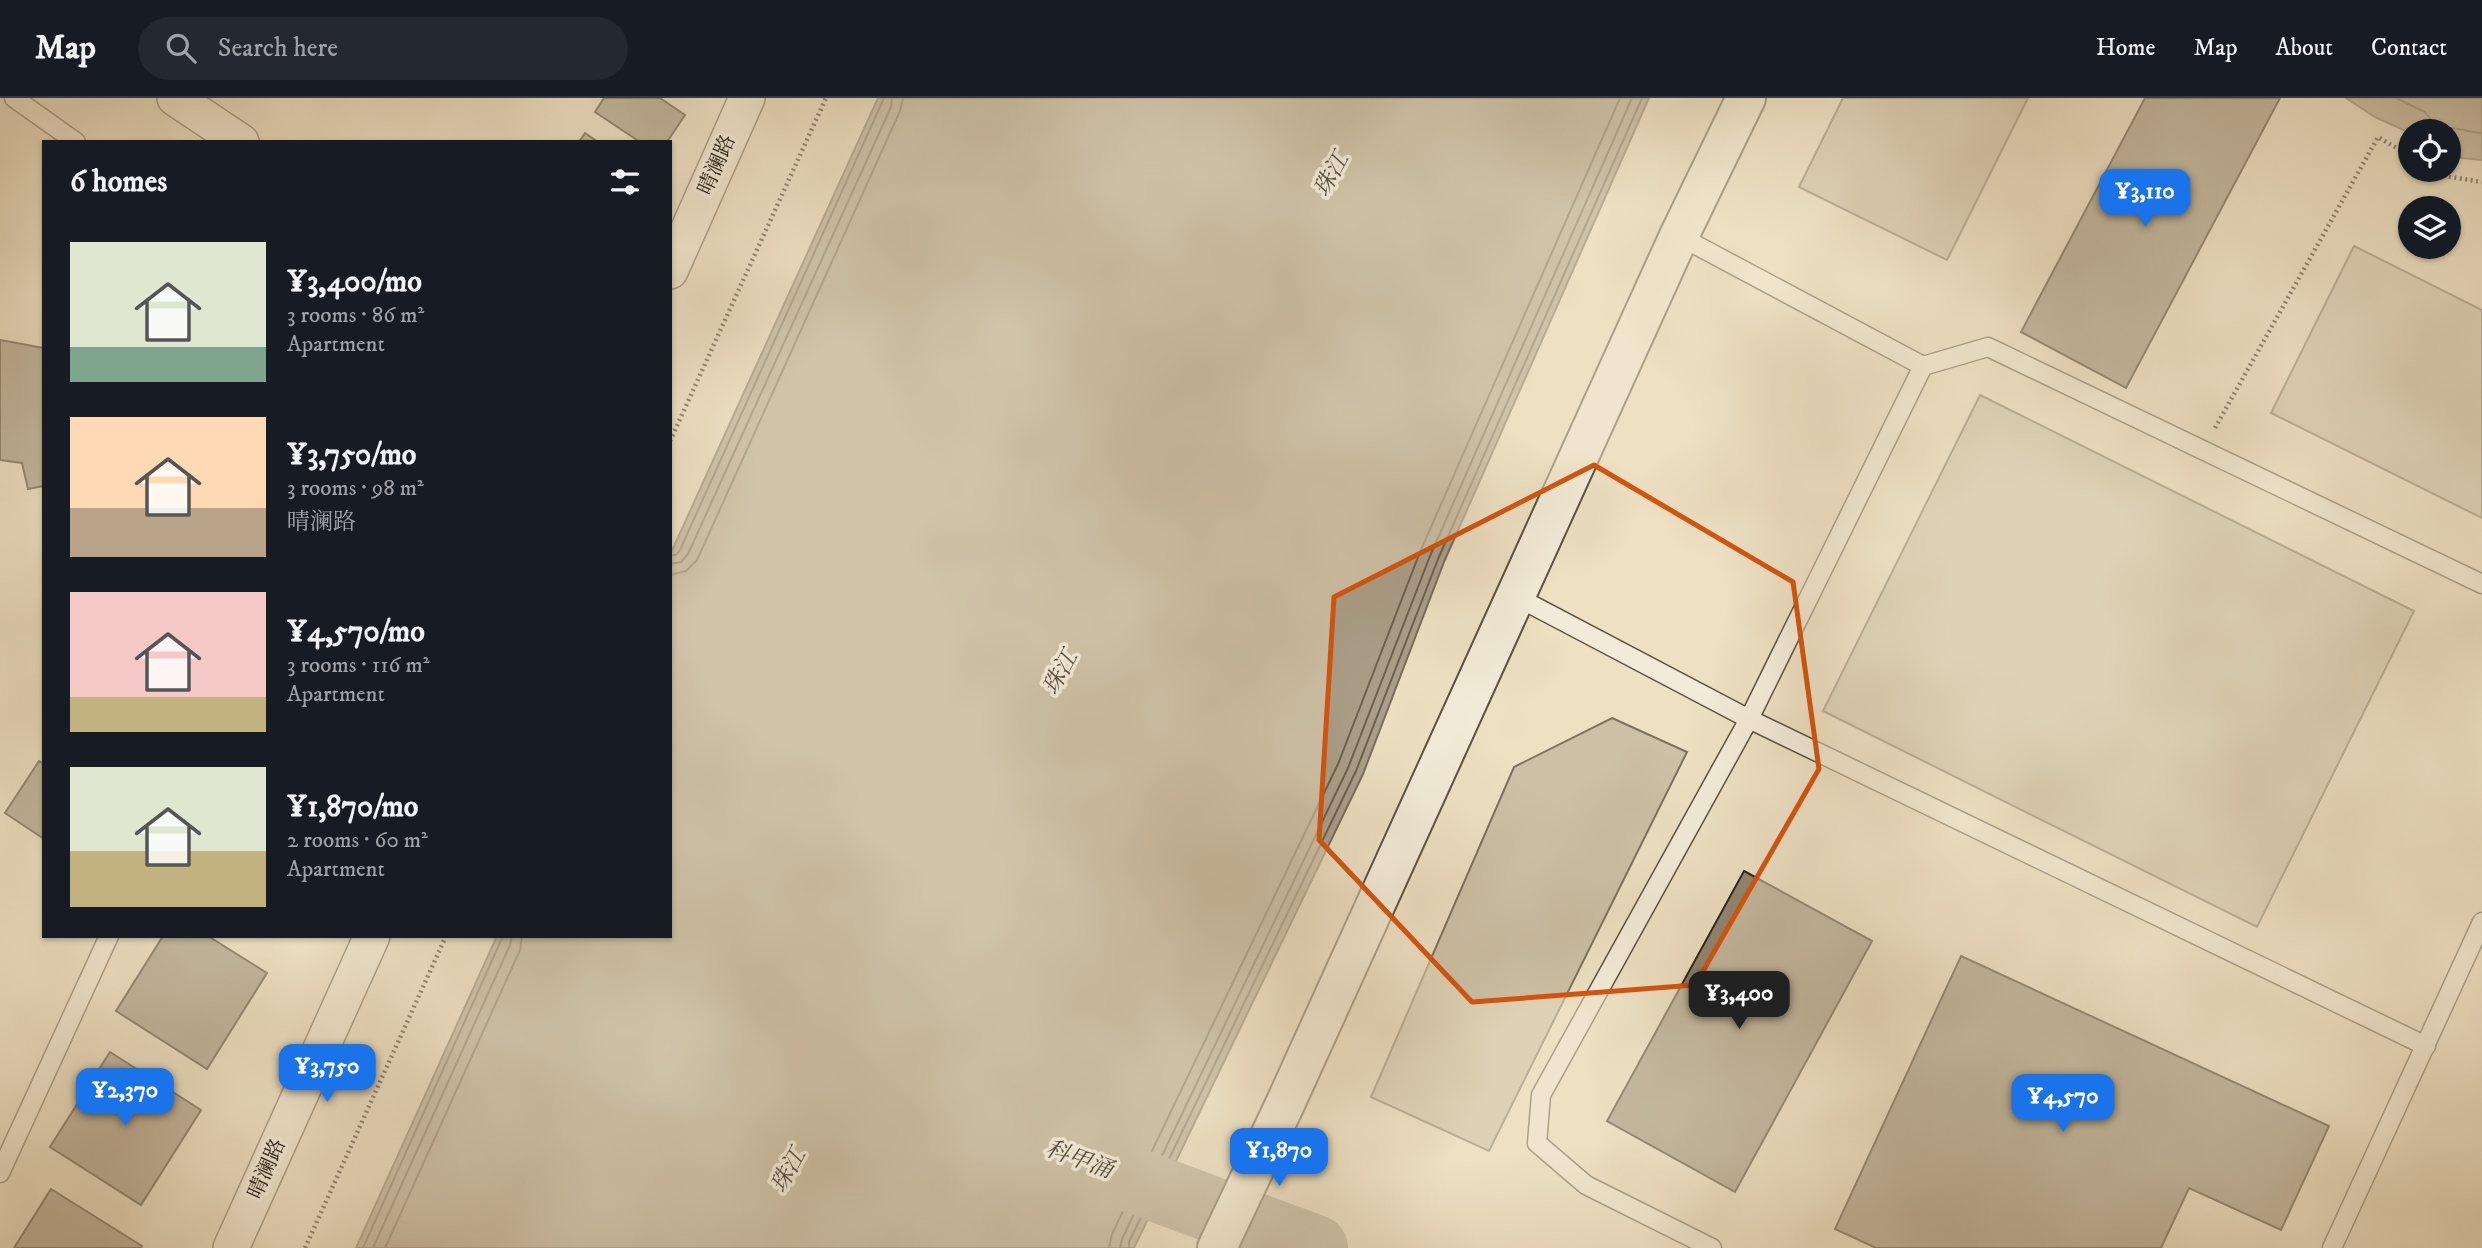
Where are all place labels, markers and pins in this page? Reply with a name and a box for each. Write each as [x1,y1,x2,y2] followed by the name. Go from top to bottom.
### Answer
[2088,170,2202,229] pin: ¥3,110
[1682,972,1796,1031] pin: ¥3,400
[270,1044,384,1104] pin: ¥3,750
[68,1068,182,1128] pin: ¥2,370
[2006,1074,2120,1134] pin: ¥4,570
[1222,1128,1336,1188] pin: ¥1,870

